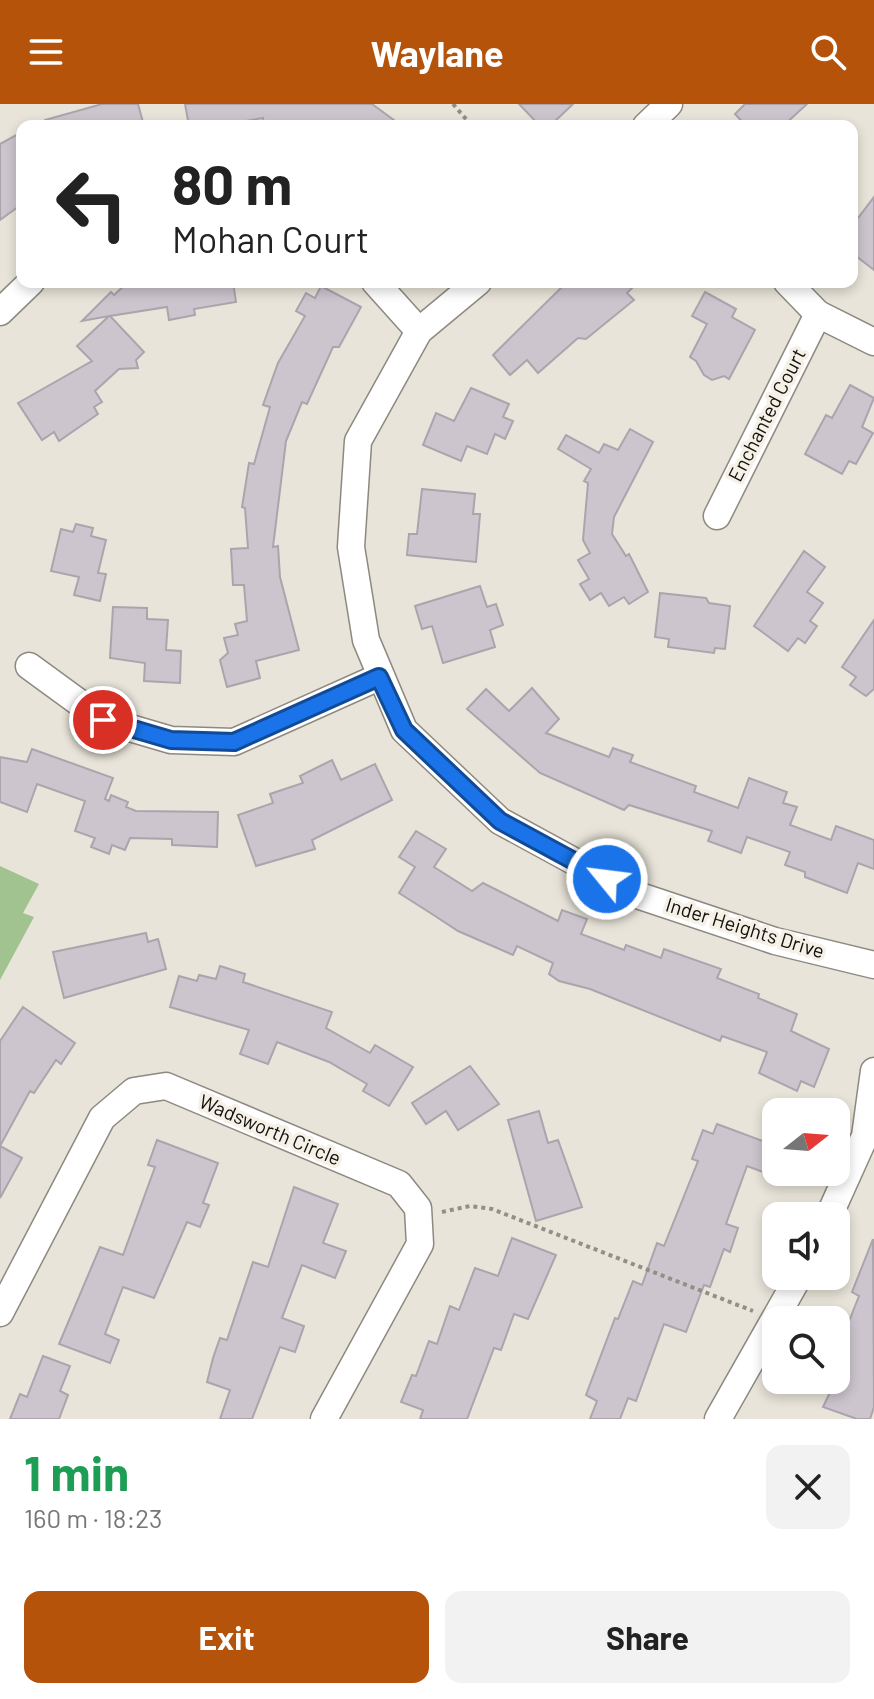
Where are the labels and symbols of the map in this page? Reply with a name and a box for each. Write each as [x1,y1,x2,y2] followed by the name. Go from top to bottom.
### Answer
[722,344,810,485] street label: Enchanted Court
[69,686,137,754] pin
[565,837,649,921] position arrow
[663,892,827,963] street label: Inder Heights Drive
[196,1088,345,1170] street label: Wadsworth Circle
[762,1098,850,1186] north arrow

